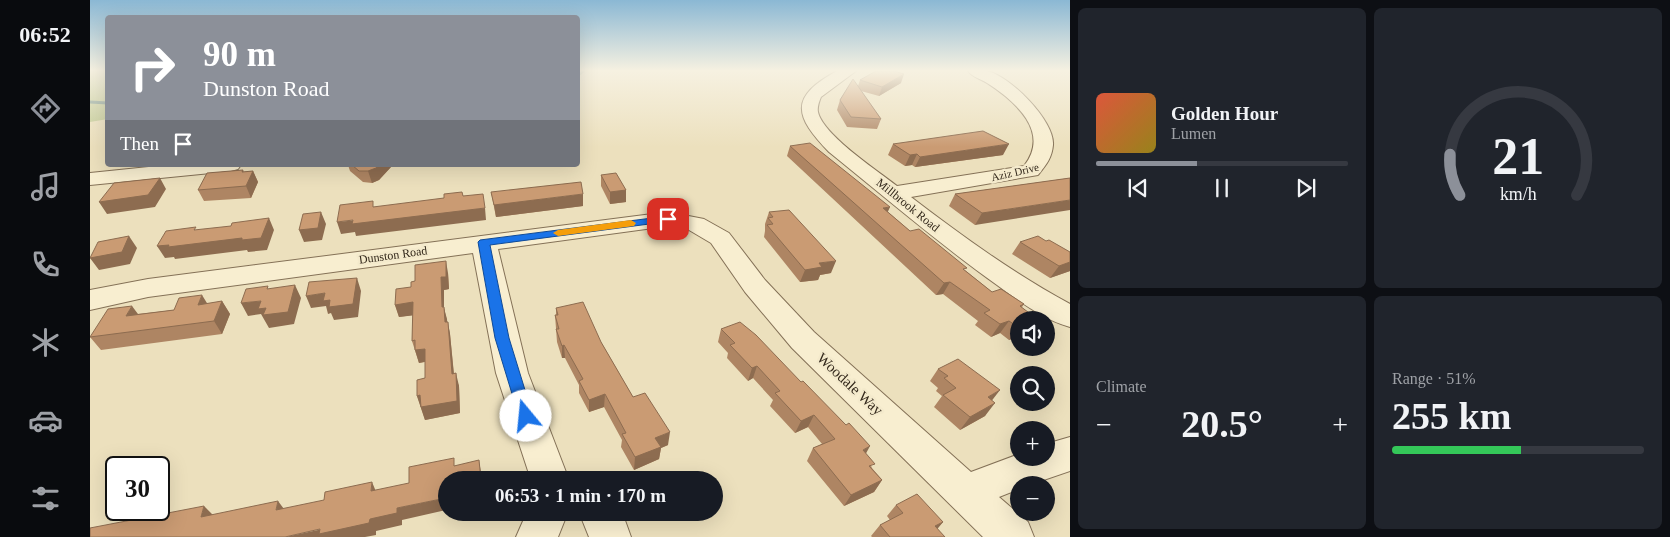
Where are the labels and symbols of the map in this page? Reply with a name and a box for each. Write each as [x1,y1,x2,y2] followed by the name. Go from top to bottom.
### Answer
[990,161,1040,183] street label: Aziz Drive
[874,175,942,235] street label: Millbrook Road
[647,198,689,240] pin
[358,243,428,267] street label: Dunston Road
[814,350,886,419] street label: Woodale Way
[499,389,551,441] position arrow
[105,456,170,521] speed limit sign: 30

